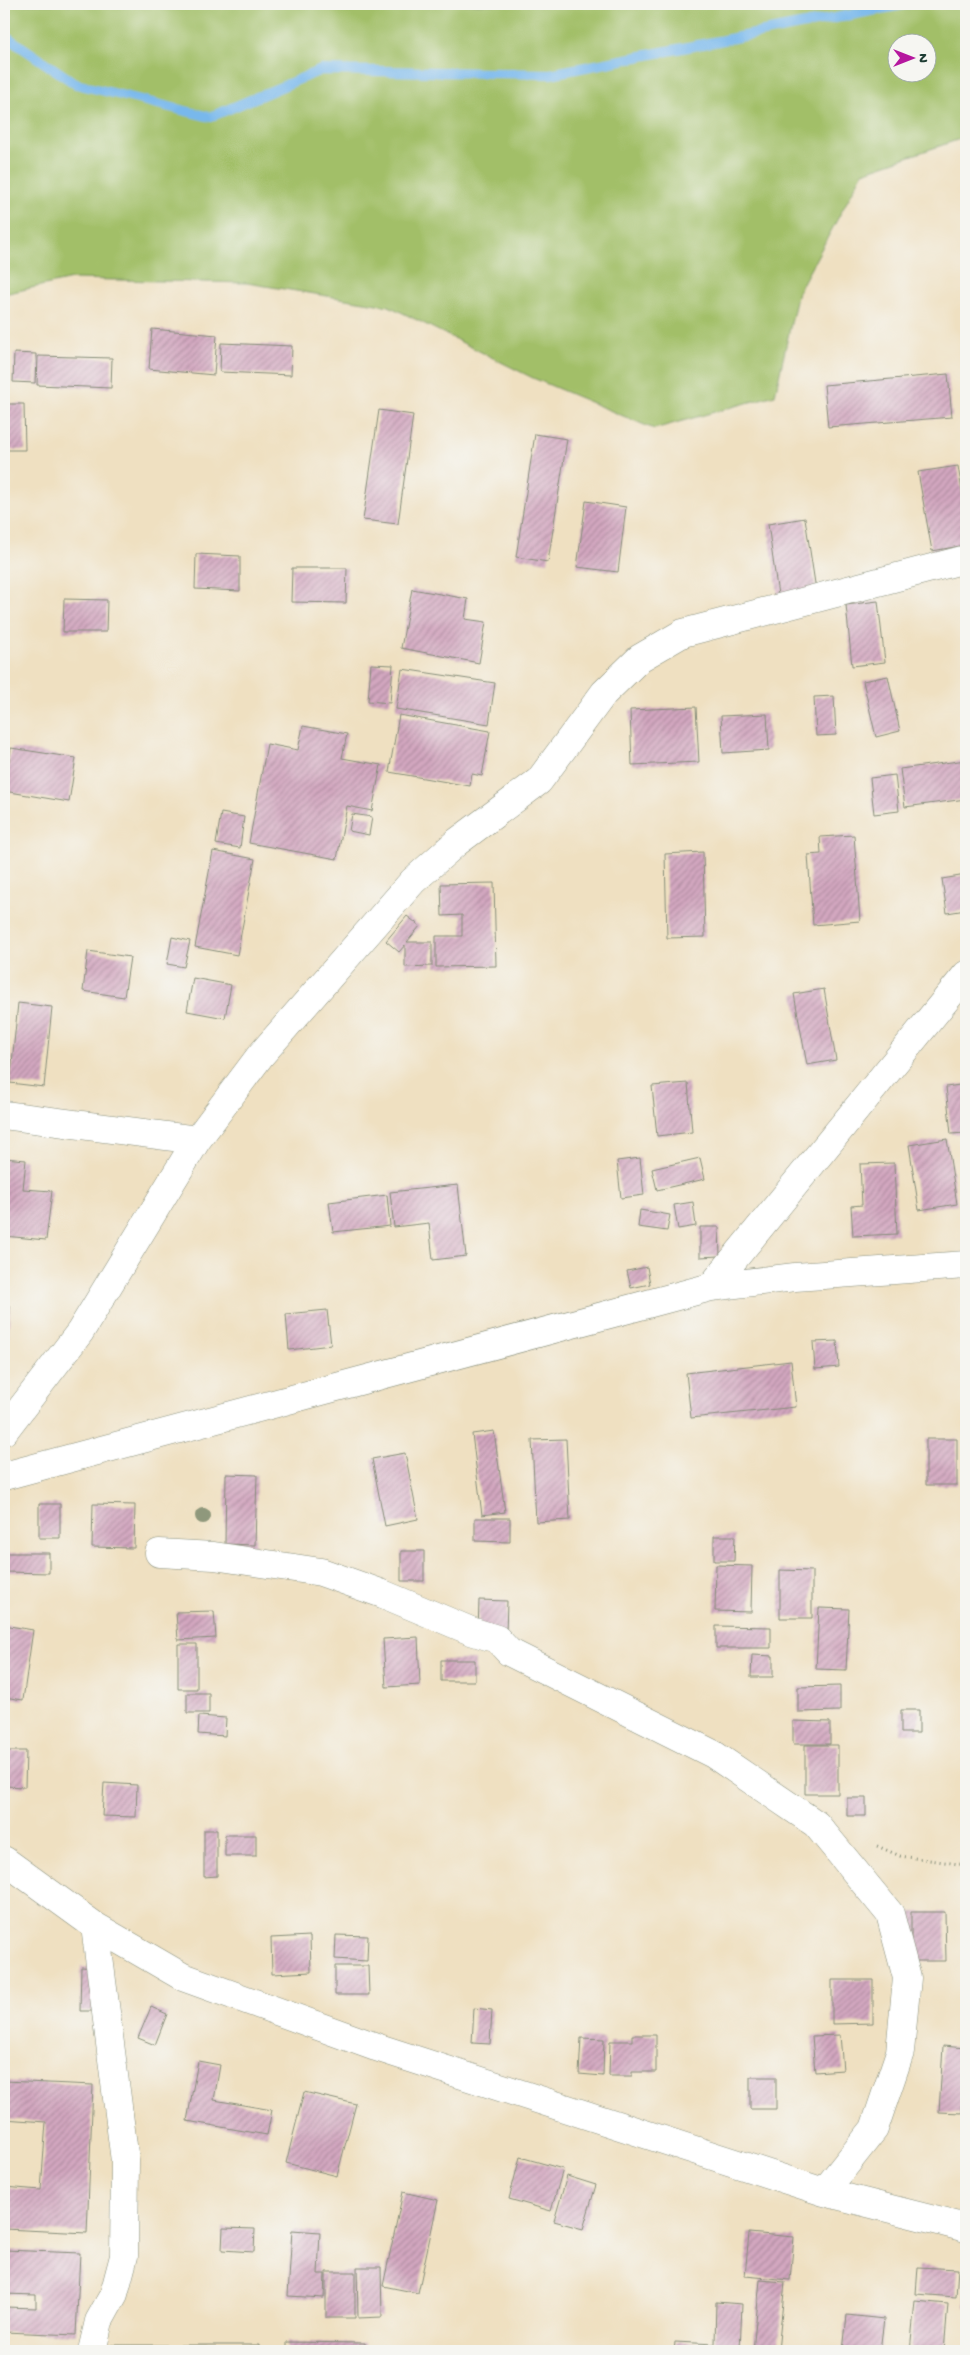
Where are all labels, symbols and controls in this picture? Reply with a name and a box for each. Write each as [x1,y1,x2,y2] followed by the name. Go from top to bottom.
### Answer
[888,32,938,82] north arrow
[914,53,931,63] text: N

